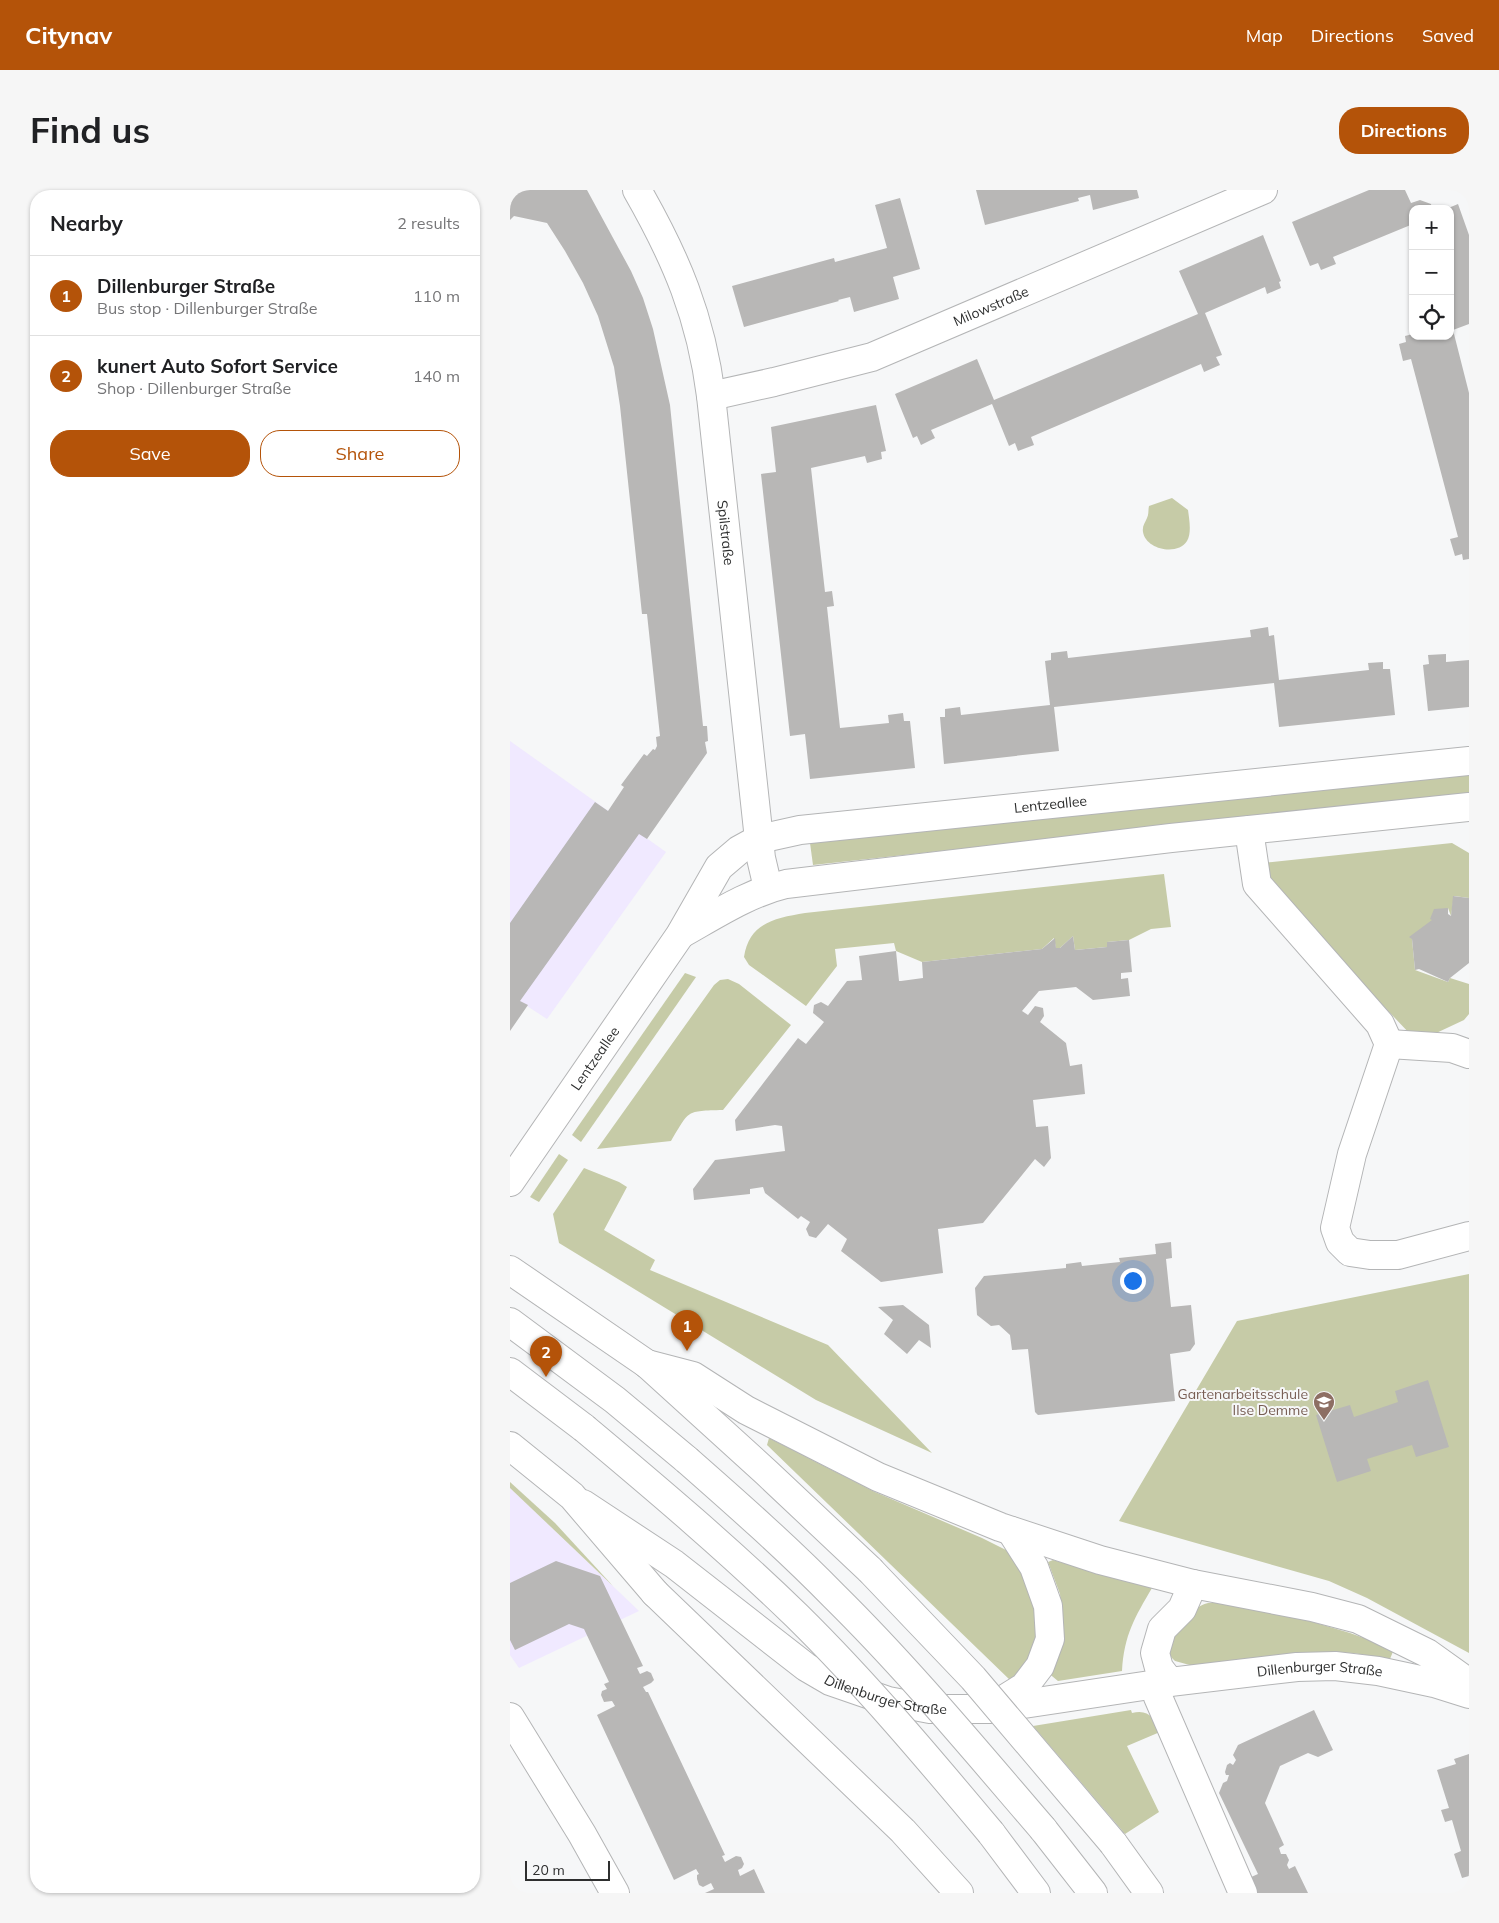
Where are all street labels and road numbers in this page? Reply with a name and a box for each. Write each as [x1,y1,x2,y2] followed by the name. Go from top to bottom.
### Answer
[950,282,1031,330] street label: Milowstraße
[713,499,738,566] street label: Spilstraße
[1013,791,1088,817] street label: Lentzeallee
[567,1023,623,1094] street label: Lentzeallee
[1256,1657,1384,1681] street label: Dillenburger Straße
[821,1671,947,1718] street label: Dillenburger Straße

